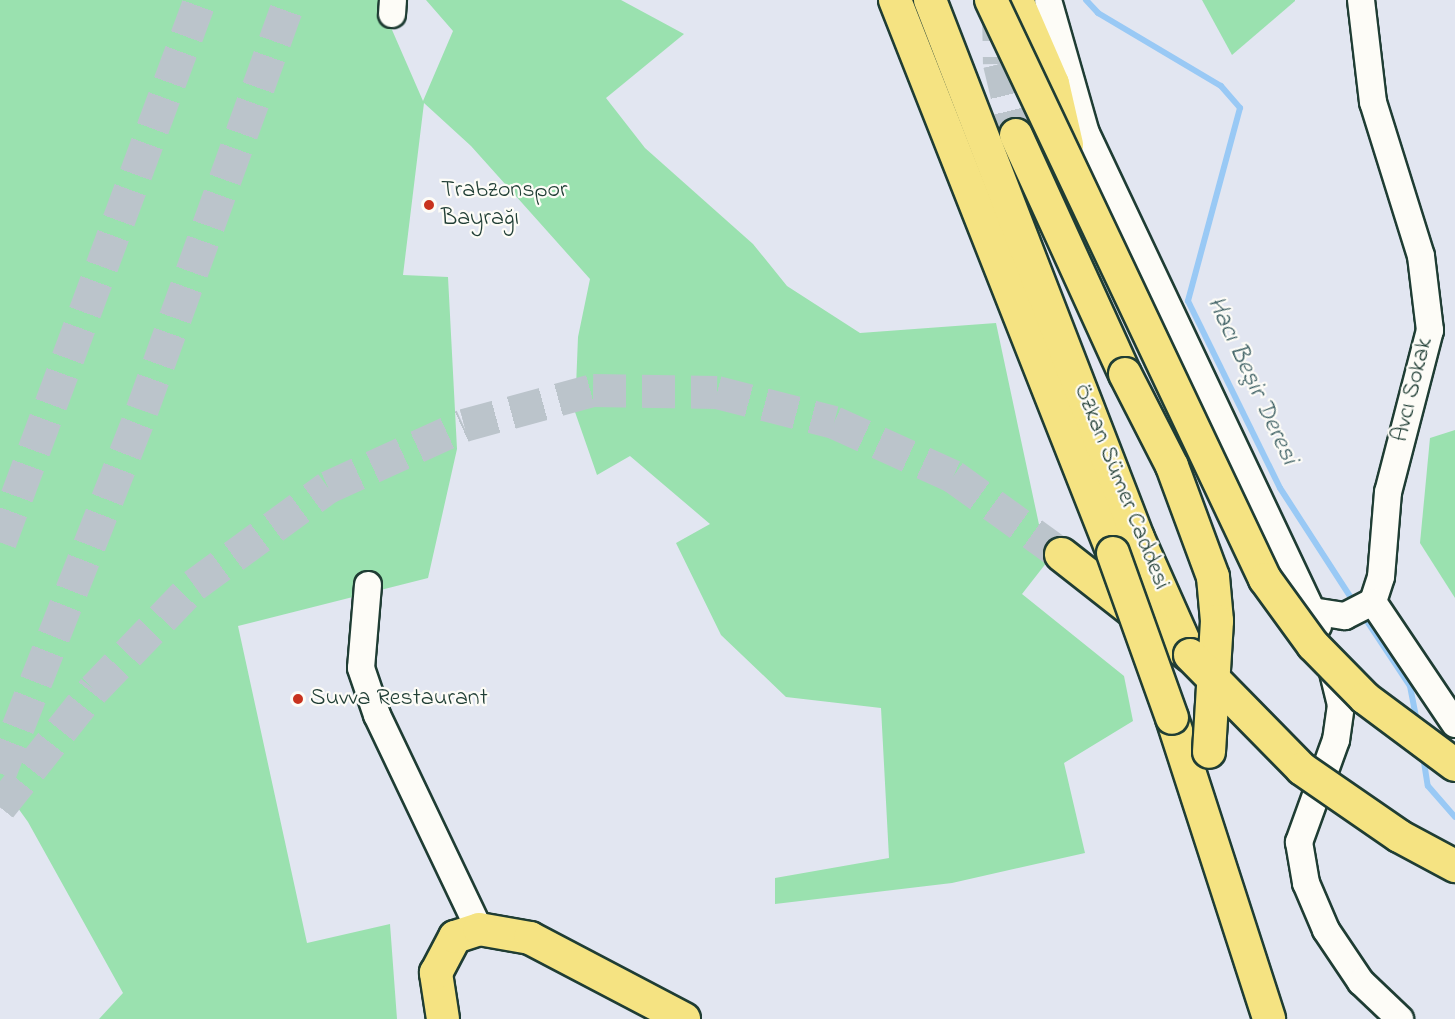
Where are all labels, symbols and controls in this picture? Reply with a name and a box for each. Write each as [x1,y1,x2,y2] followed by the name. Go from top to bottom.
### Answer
[441,177,567,233] place label: Trabzonspor Bayrağı
[422,198,436,212] marker: Trabzonspor Bayrağı
[1198,292,1304,470] water label: Hacı Beşir Deresi
[1386,335,1440,445] street label: Avcı Sokak
[1067,380,1175,594] street label: Özkan Sümer Caddesi
[310,685,488,713] place label: Suvva Restaurant
[291,692,305,706] marker: Suvva Restaurant

